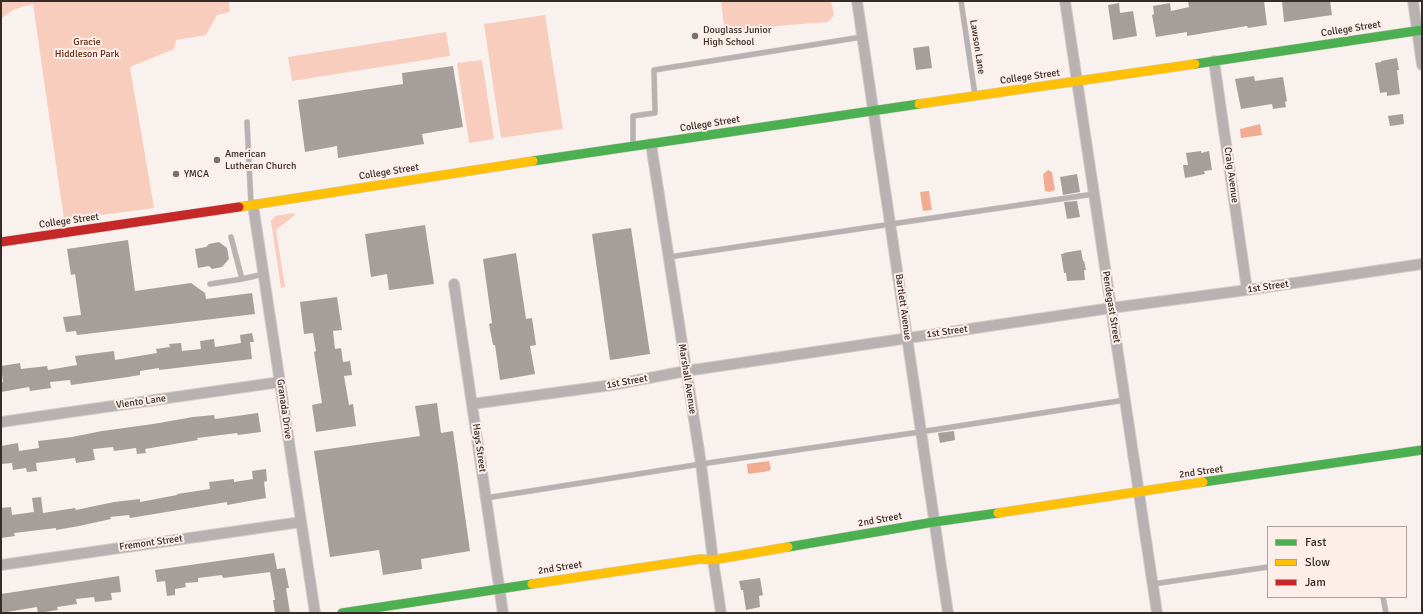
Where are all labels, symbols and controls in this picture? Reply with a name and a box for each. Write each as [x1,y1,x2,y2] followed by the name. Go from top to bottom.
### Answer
[1320,18,1382,40] street label: College Street
[967,19,987,75] street label: Lawson Lane
[703,24,771,48] place label: Douglass Junior High School
[690,31,700,41] marker: Douglass Junior High School
[55,36,119,60] park label: Gracie Hiddleson Park
[999,67,1061,87] street label: College Street
[679,113,741,135] street label: College Street
[1221,146,1241,204] street label: Craig Avenue
[225,148,296,172] place label: American Lutheran Church
[212,155,222,165] marker: American Lutheran Church
[358,161,420,183] street label: College Street
[184,168,209,180] place label: YMCA
[171,169,181,179] marker: YMCA
[38,211,100,231] street label: College Street
[1099,270,1123,344] street label: Pendegast Street
[892,273,914,341] street label: Bartlett Avenue
[1247,278,1289,296] street label: 1st Street
[926,323,968,341] street label: 1st Street
[676,343,698,415] street label: Marshall Avenue
[606,372,648,392] street label: 1st Street
[274,378,294,440] street label: Granada Drive
[115,393,167,411] street label: Viento Lane
[470,423,488,473] street label: Hays Street
[1178,463,1224,481] street label: 2nd Street
[857,510,903,530] street label: 2nd Street
[1267,526,1407,598] legend
[119,533,183,553] street label: Fremont Street
[1305,535,1326,550] text: Fast
[1305,555,1330,570] text: Slow
[537,559,583,577] street label: 2nd Street
[1305,575,1326,590] text: Jam

